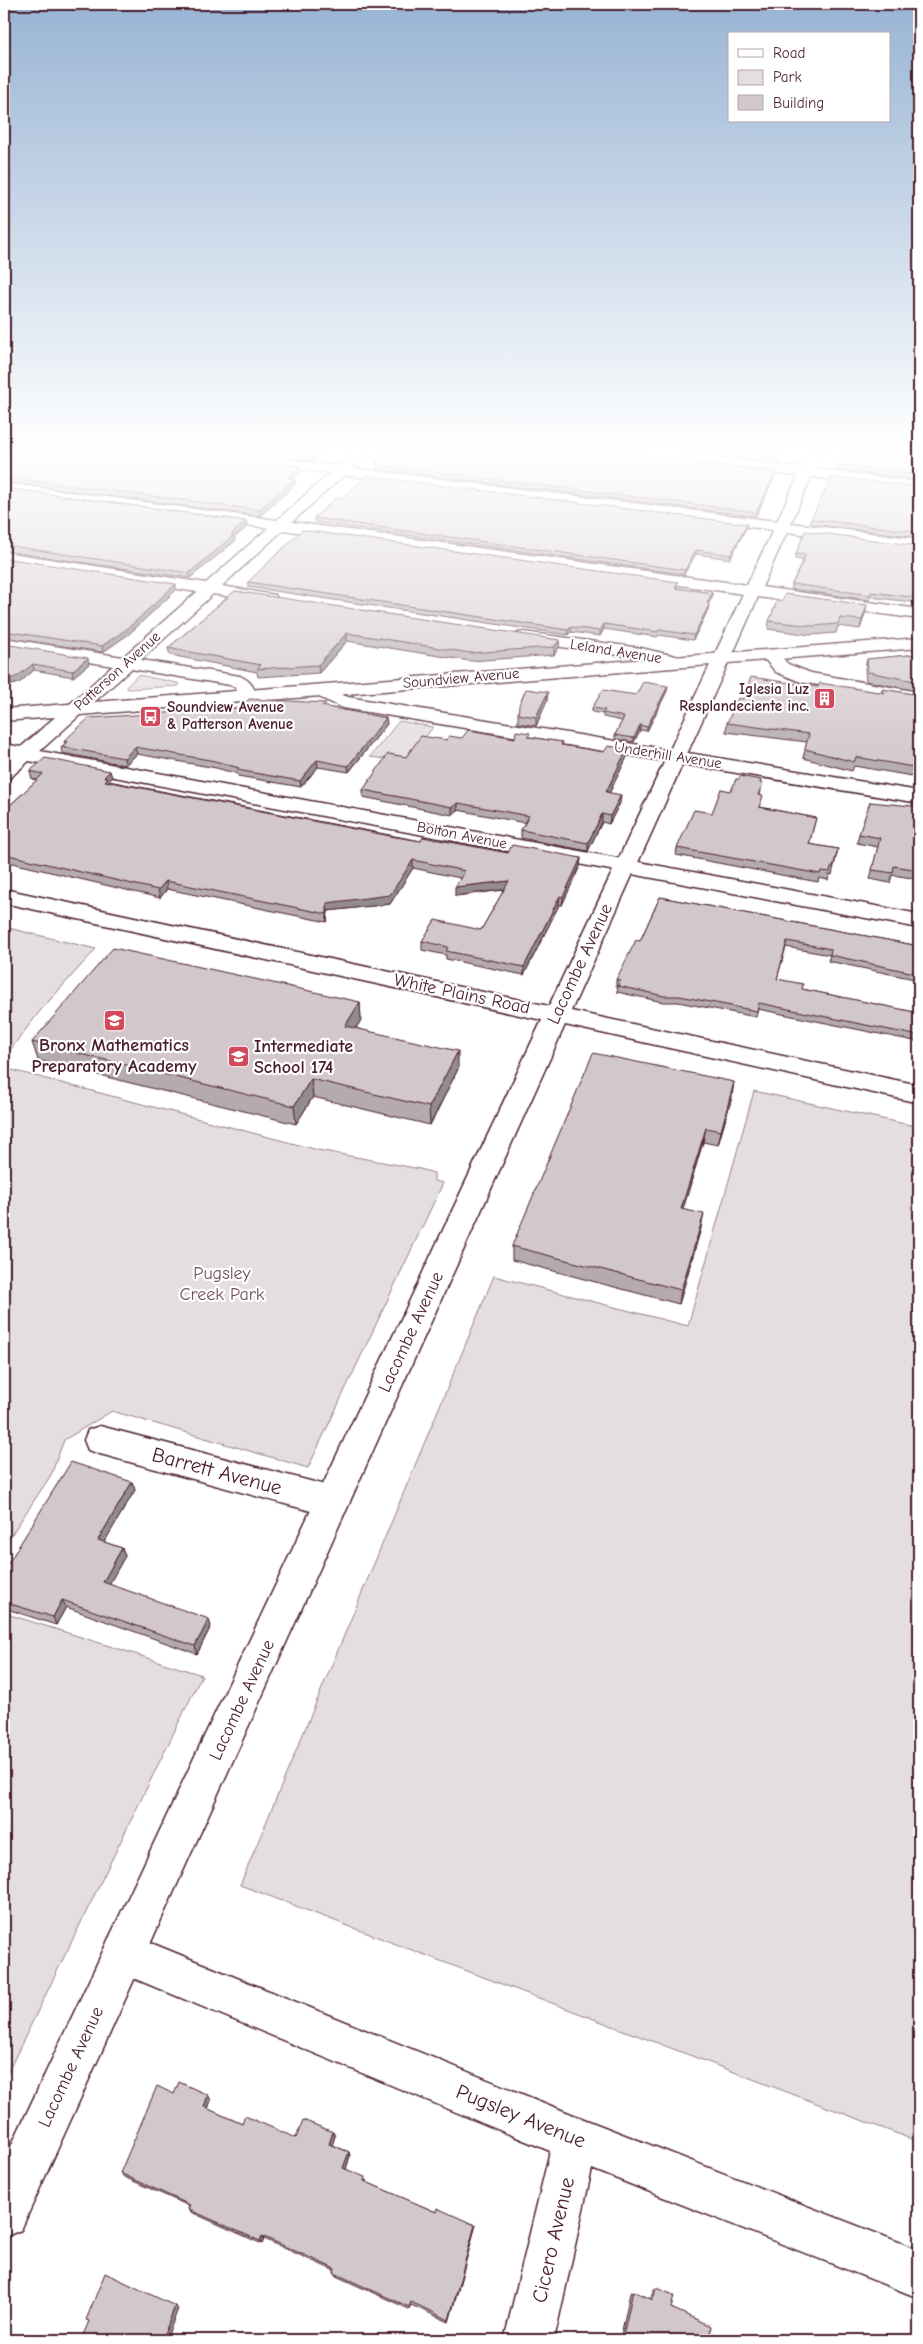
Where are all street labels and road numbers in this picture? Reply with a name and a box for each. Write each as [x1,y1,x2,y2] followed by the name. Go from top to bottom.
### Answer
[70,627,164,715] street label: Patterson Avenue
[569,635,664,667] street label: Leland Avenue
[402,664,521,692] street label: Soundview Avenue
[613,738,724,772] street label: Underhill Avenue
[415,817,509,853] street label: Bolton Avenue
[543,900,617,1028] street label: Lacombe Avenue
[392,969,532,1019] street label: White Plains Road
[374,1268,448,1396] street label: Lacombe Avenue
[149,1442,285,1500] street label: Barrett Avenue
[205,1636,279,1764] street label: Lacombe Avenue
[34,2003,108,2131] street label: Lacombe Avenue
[453,2079,589,2153] street label: Pugsley Avenue
[527,2175,579,2305] street label: Cicero Avenue

